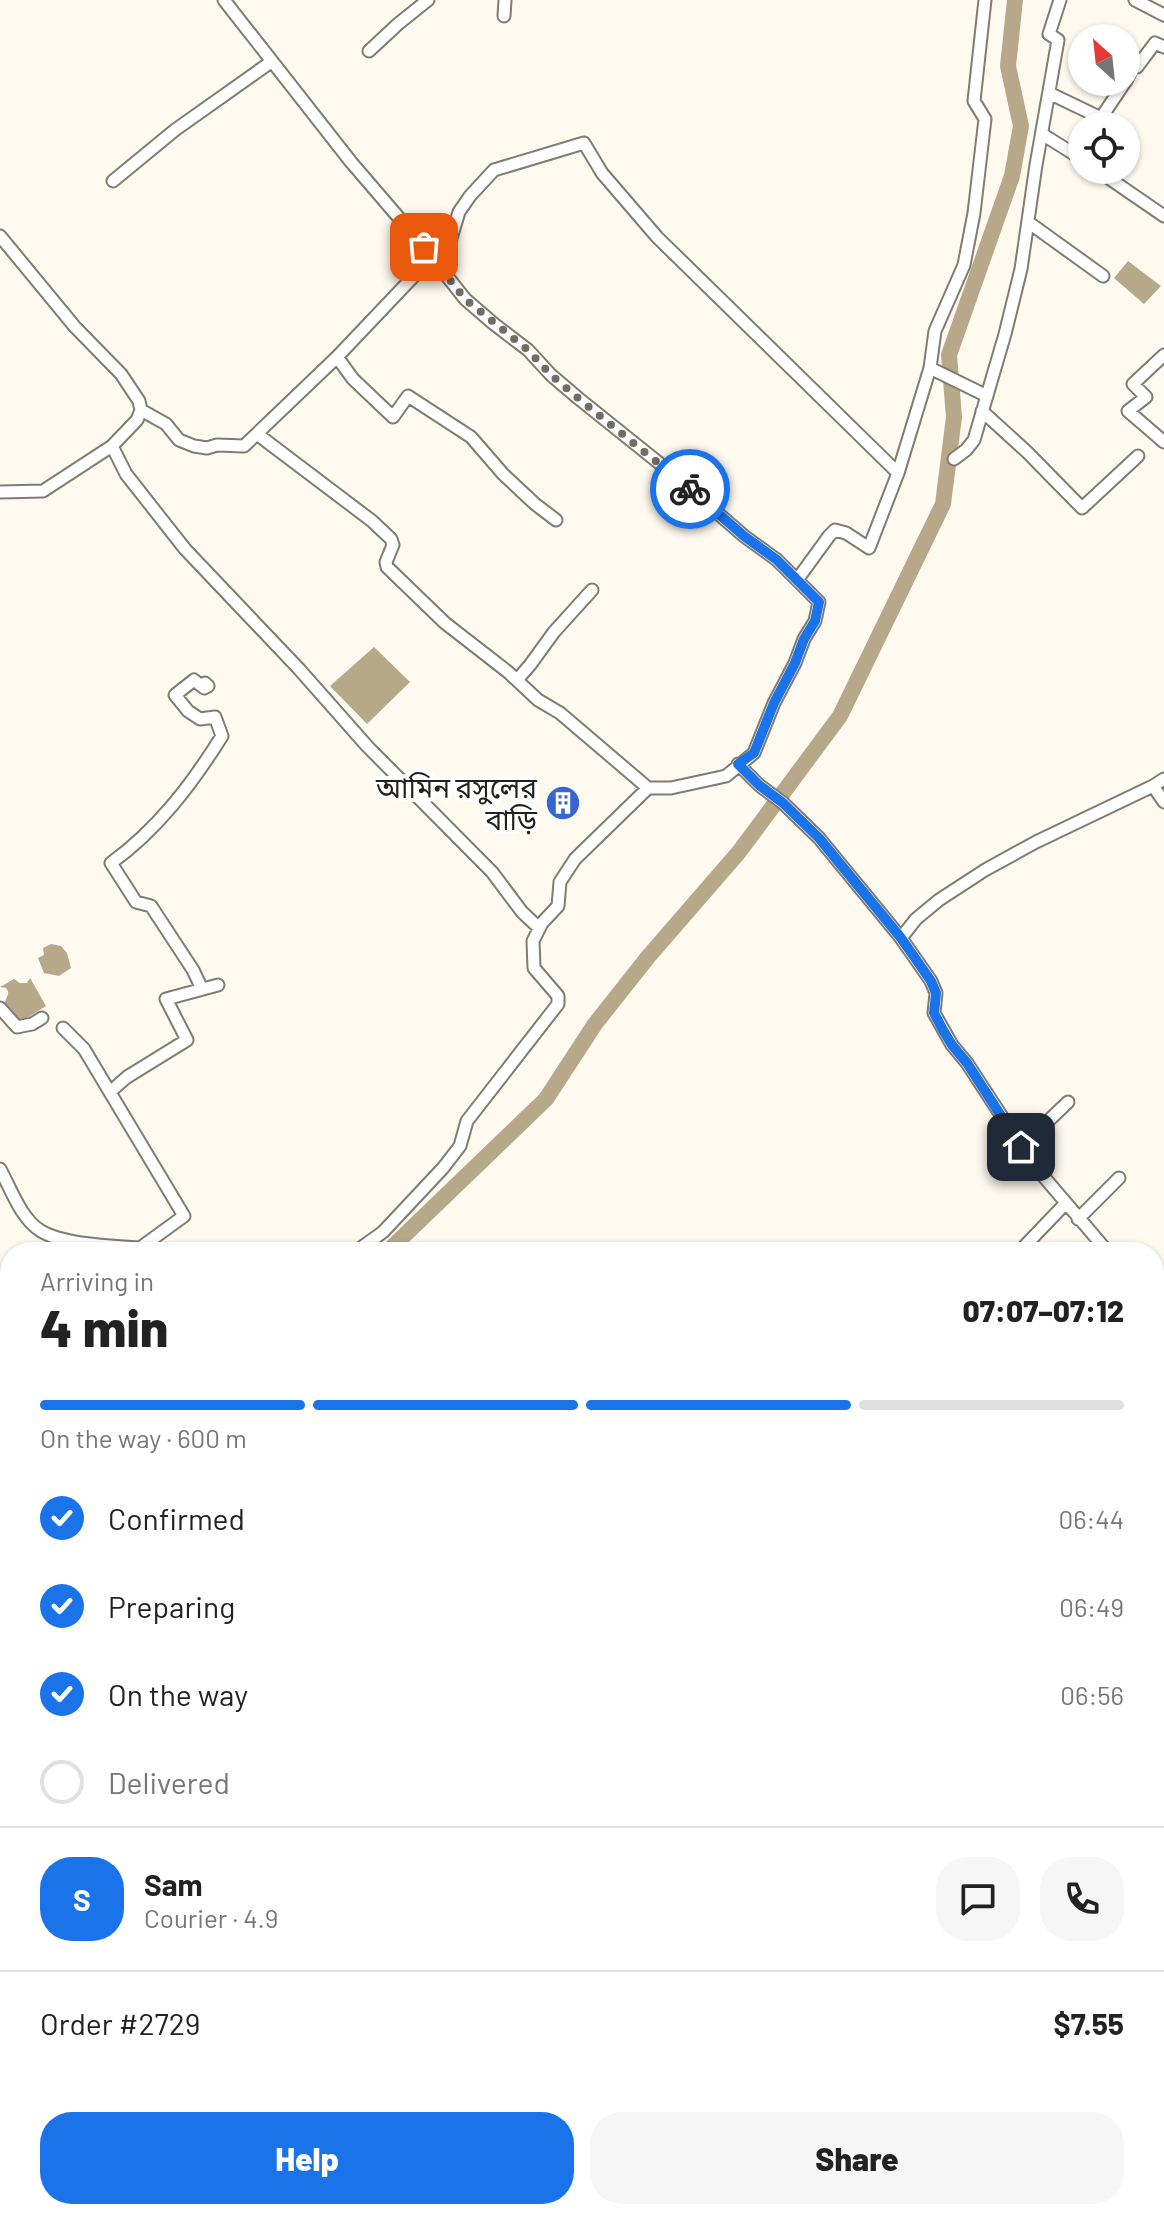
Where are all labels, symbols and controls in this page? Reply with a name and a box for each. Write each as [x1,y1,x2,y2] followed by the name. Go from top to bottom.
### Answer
[1068,24,1140,96] north arrow
[1068,24,1140,184] map controls
[1068,112,1140,184] button: locate
[390,213,458,281] pin
[402,225,446,269] icon: bag
[650,449,730,529] courier
[668,467,712,511] icon: bike
[375,770,538,836] place label: আমিন রসুলের বাড়ি
[544,784,582,822] building icon: আমিন রসুলের বাড়ি
[987,1113,1055,1181] pin
[999,1125,1043,1169] icon: home
[40,1265,154,1296] text: Arriving in
[963,1292,1124,1328] text: 07:07–07:12
[40,1295,168,1357] text: 4 min
[40,1422,247,1453] text: On the way · 600 m
[40,1496,84,1540] icon: check
[108,1500,245,1536] text: Confirmed
[1058,1503,1124,1534] text: 06:44
[40,1584,84,1628] icon: check
[108,1588,235,1624] text: Preparing
[1059,1591,1124,1622] text: 06:49
[40,1672,84,1716] icon: check
[108,1676,248,1712] text: On the way
[1060,1679,1124,1710] text: 06:56
[108,1764,230,1800] text: Delivered
[936,1857,1020,1941] button: chat
[1040,1857,1124,1941] button: phone
[144,1866,203,1902] text: Sam
[73,1881,91,1917] text: S
[144,1902,278,1933] text: Courier · 4.9
[40,2005,200,2041] text: Order #2729
[1054,2005,1124,2041] text: $7.55
[40,2112,574,2204] button: Help
[590,2112,1124,2204] button: Share

